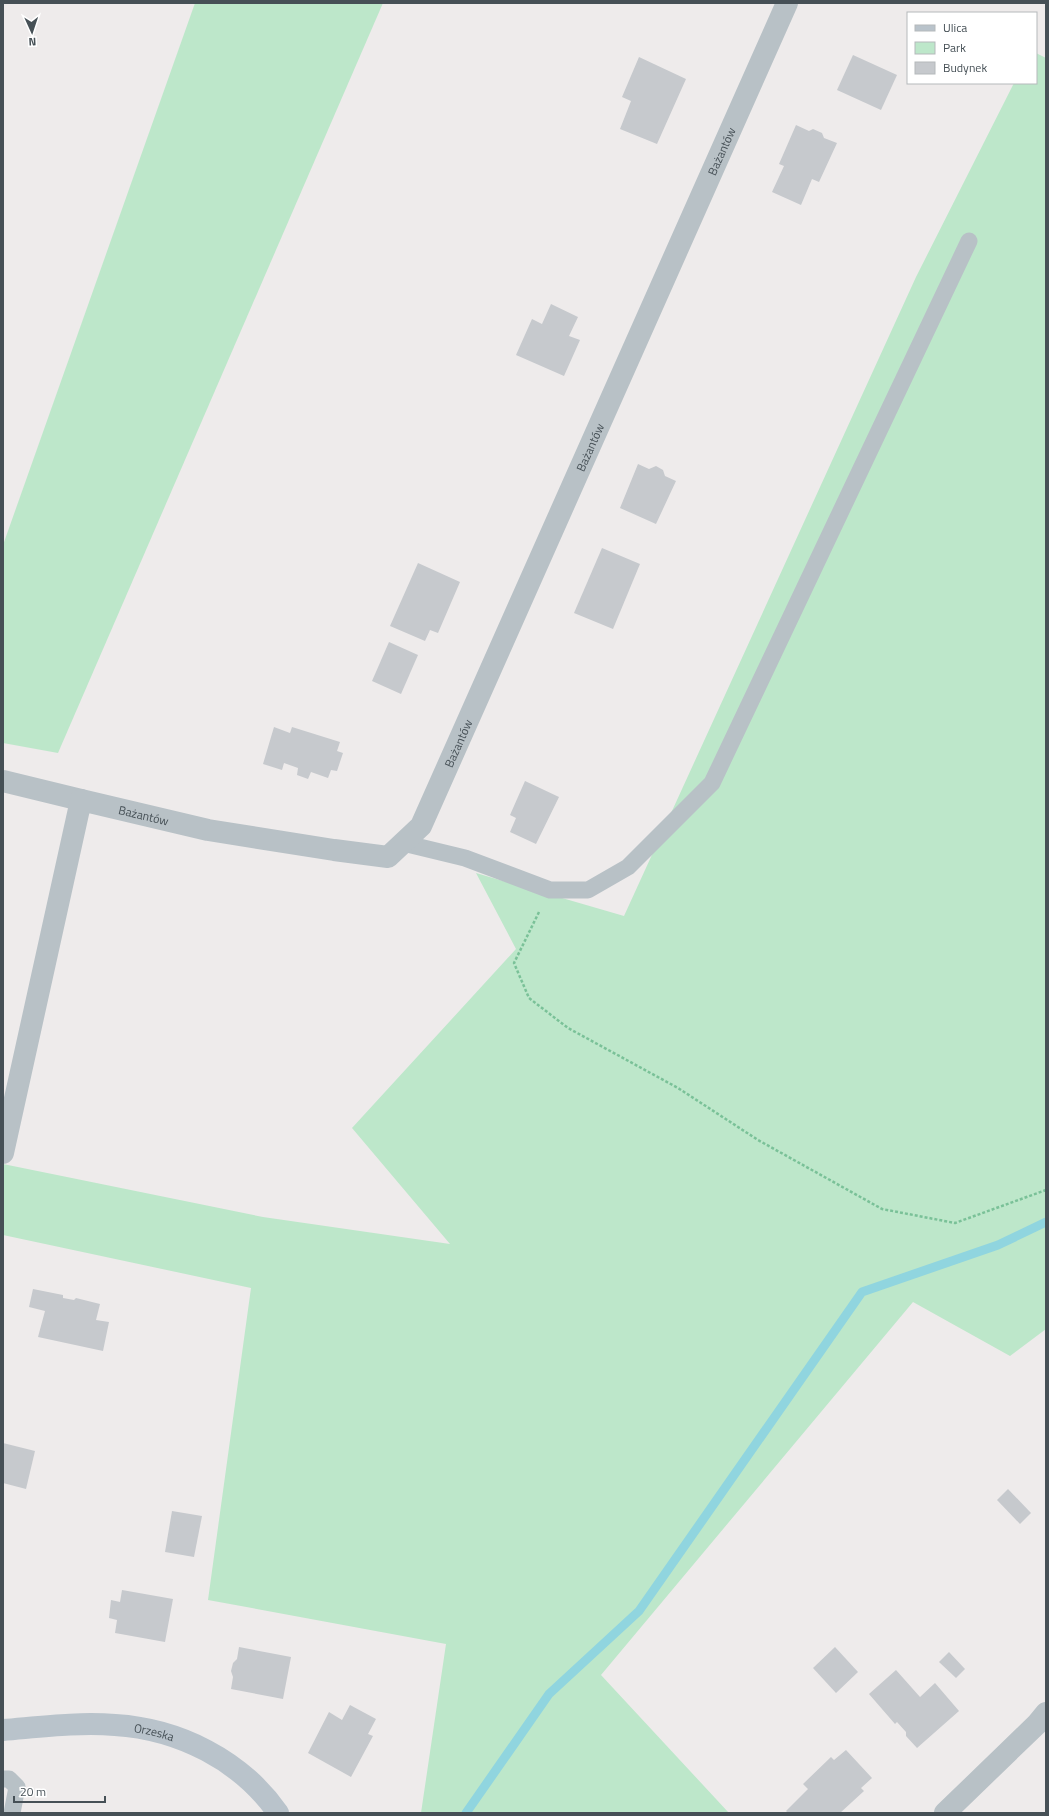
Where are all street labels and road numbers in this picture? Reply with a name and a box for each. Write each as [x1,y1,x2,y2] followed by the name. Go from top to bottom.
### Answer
[702,124,740,178] street label: Bażantów
[570,420,609,474] street label: Bażantów
[439,716,477,770] street label: Bażantów
[117,800,171,830] street label: Bażantów
[133,1718,177,1746] street label: Orzeska

